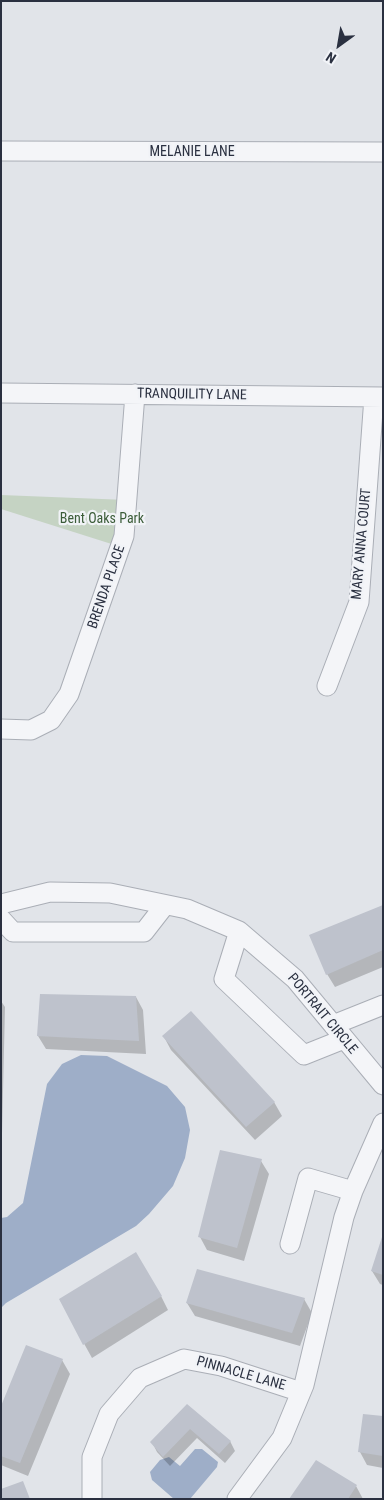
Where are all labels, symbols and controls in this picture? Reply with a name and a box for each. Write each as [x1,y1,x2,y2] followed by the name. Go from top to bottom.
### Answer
[314,20,364,70] north arrow
[323,49,339,67] text: N
[149,144,235,160] street label: MELANIE LANE
[137,386,247,404] street label: TRANQUILITY LANE
[349,488,375,600] street label: MARY ANNA COURT
[60,511,144,527] park label: Bent Oaks Park
[85,543,129,631] street label: BRENDA PLACE
[283,970,361,1058] street label: PORTRAIT CIRCLE
[194,1353,288,1395] street label: PINNACLE LANE

